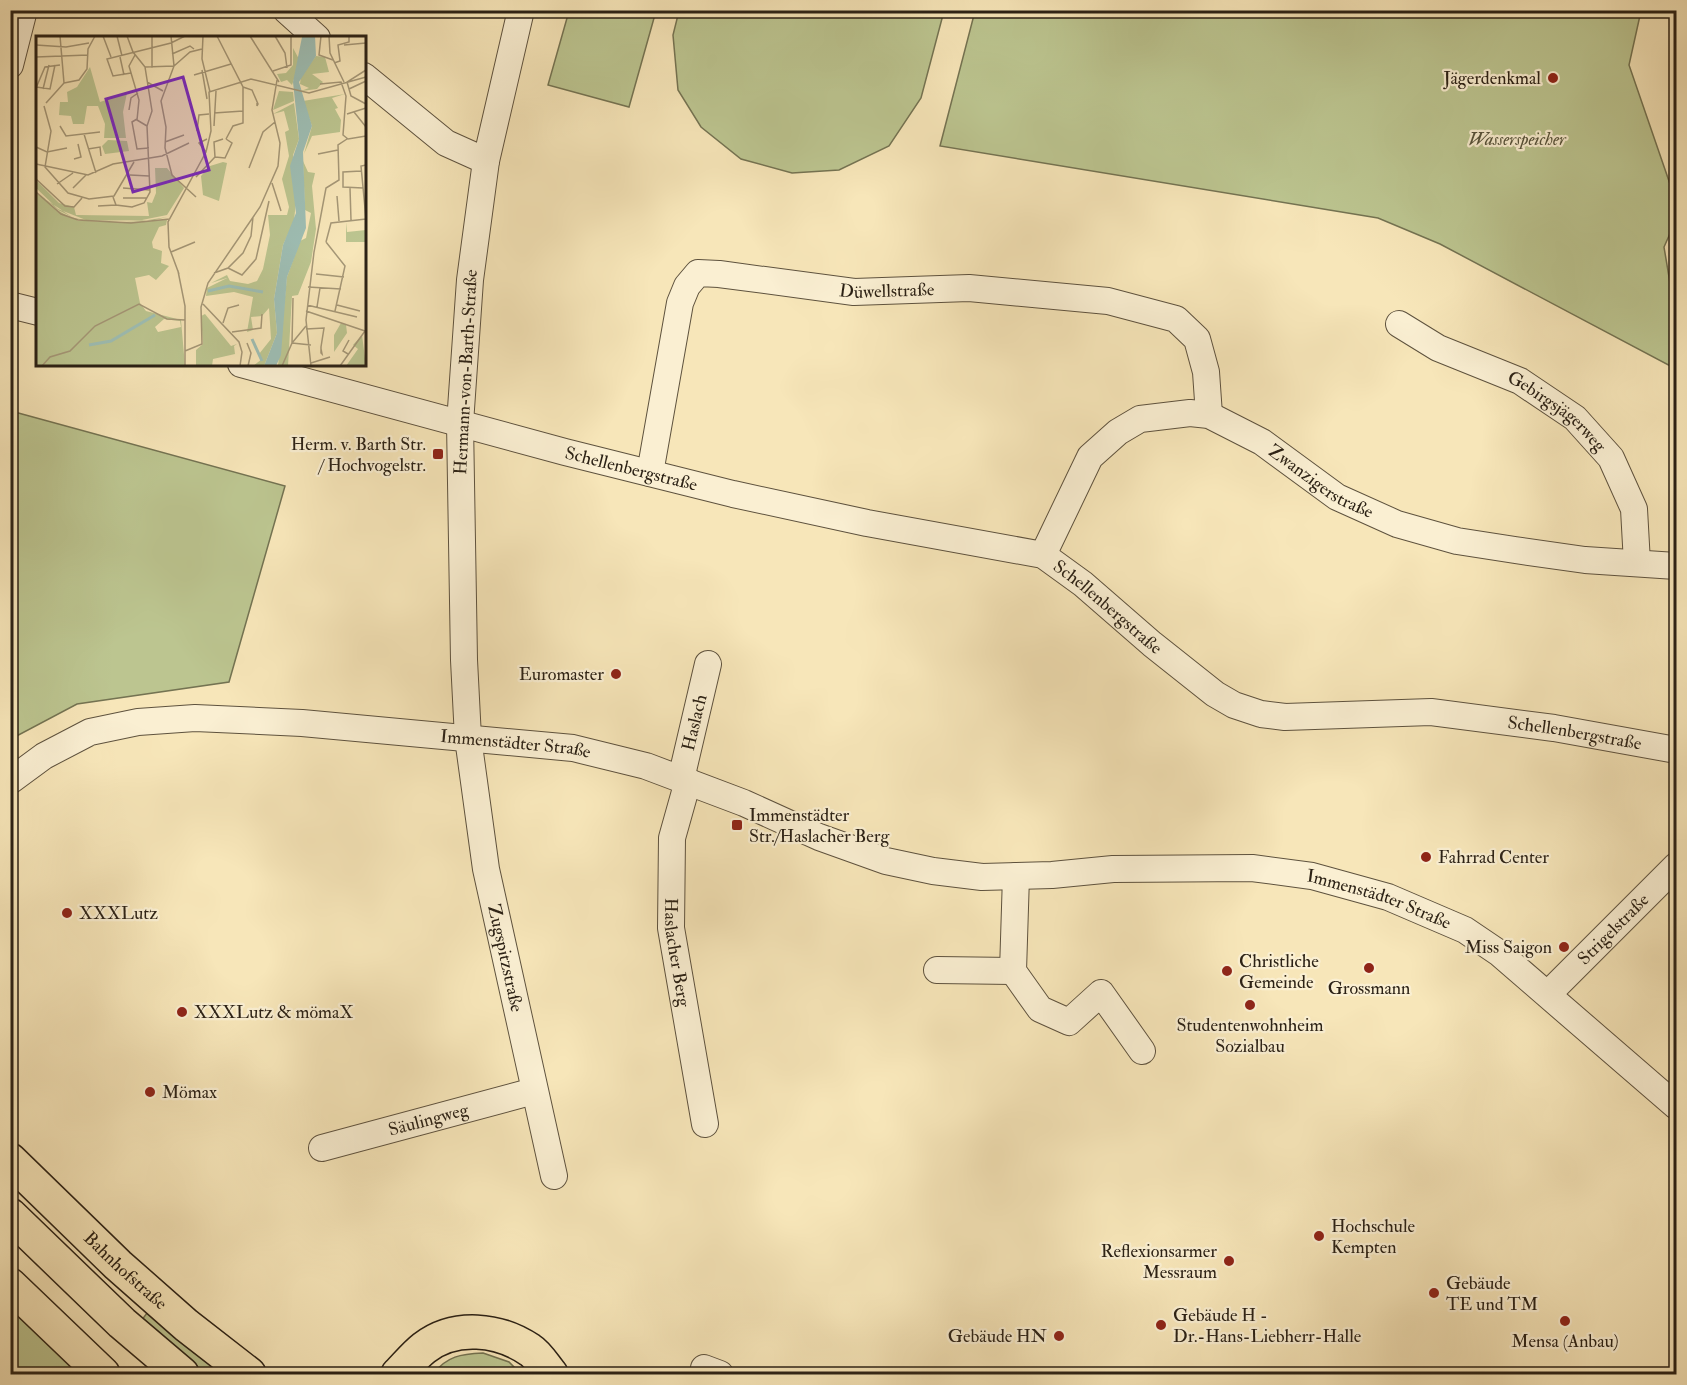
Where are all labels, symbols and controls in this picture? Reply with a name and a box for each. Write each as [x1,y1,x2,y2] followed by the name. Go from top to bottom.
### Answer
[36,36,366,366] inset map
[1443,67,1541,90] place label: Jägerdenkmal
[1546,71,1560,85] marker: Jägerdenkmal
[1468,128,1567,151] park label: Wasserspeicher
[449,268,483,475] street label: Hermann-von-Barth-Straße
[838,278,935,303] street label: Düwellstraße
[1504,366,1612,457] street label: Gebirgsjägerweg
[291,433,426,477] place label: Herm. v. Barth Str. / Hochvogelstr.
[1264,439,1378,524] street label: Zwanzigerstraße
[563,441,700,496] street label: Schellenbergstraße
[431,447,445,461] marker: Herm. v. Barth Str. / Hochvogelstr.
[1049,555,1167,660] street label: Schellenbergstraße
[519,663,604,686] place label: Euromaster
[609,667,623,681] marker: Euromaster
[677,692,712,753] street label: Haslach
[1506,711,1644,755] street label: Schellenbergstraße
[439,724,594,764] street label: Immenstädter Straße
[749,804,890,848] place label: Immenstädter Str./Haslacher Berg
[730,818,744,832] marker: Immenstädter Str./Haslacher Berg
[1438,846,1549,869] place label: Fahrrad Center
[1419,850,1433,864] marker: Fahrrad Center
[1306,864,1455,934] street label: Immenstädter Straße
[1572,888,1654,970] street label: Strigelstraße
[659,898,696,1010] street label: Haslacher Berg
[79,902,158,925] place label: XXXLutz
[483,902,529,1014] street label: Zugspitzstraße
[60,906,74,920] marker: XXXLutz
[1465,936,1552,959] place label: Miss Saigon
[1557,940,1571,954] marker: Miss Saigon
[1239,950,1319,994] place label: Christliche Gemeinde
[1362,961,1376,975] marker: Grossmann
[1220,964,1234,978] marker: Christliche Gemeinde
[1328,977,1410,1000] place label: Grossmann
[1243,998,1257,1012] marker: Studentenwohnheim Sozialbau
[194,1001,354,1024] place label: XXXLutz & mömaX
[175,1005,189,1019] marker: XXXLutz & mömaX
[1176,1014,1324,1058] place label: Studentenwohnheim Sozialbau
[162,1081,217,1104] place label: Mömax
[143,1085,157,1099] marker: Mömax
[386,1097,472,1141] street label: Säulingweg
[1331,1215,1415,1259] place label: Hochschule Kempten
[79,1227,172,1315] street label: Bahnhofstraße
[1312,1229,1326,1243] marker: Hochschule Kempten
[1101,1240,1217,1284] place label: Reflexionsarmer Messraum
[1222,1254,1236,1268] marker: Reflexionsarmer Messraum
[1446,1272,1538,1316] place label: Gebäude TE und TM
[1427,1286,1441,1300] marker: Gebäude TE und TM
[1173,1304,1362,1348] place label: Gebäude H - Dr.-Hans-Liebherr-Halle
[1558,1314,1572,1328] marker: Mensa (Anbau)
[1154,1318,1168,1332] marker: Gebäude H - Dr.-Hans-Liebherr-Halle
[948,1325,1047,1348] place label: Gebäude HN
[1052,1329,1066,1343] marker: Gebäude HN
[1511,1330,1619,1353] place label: Mensa (Anbau)

